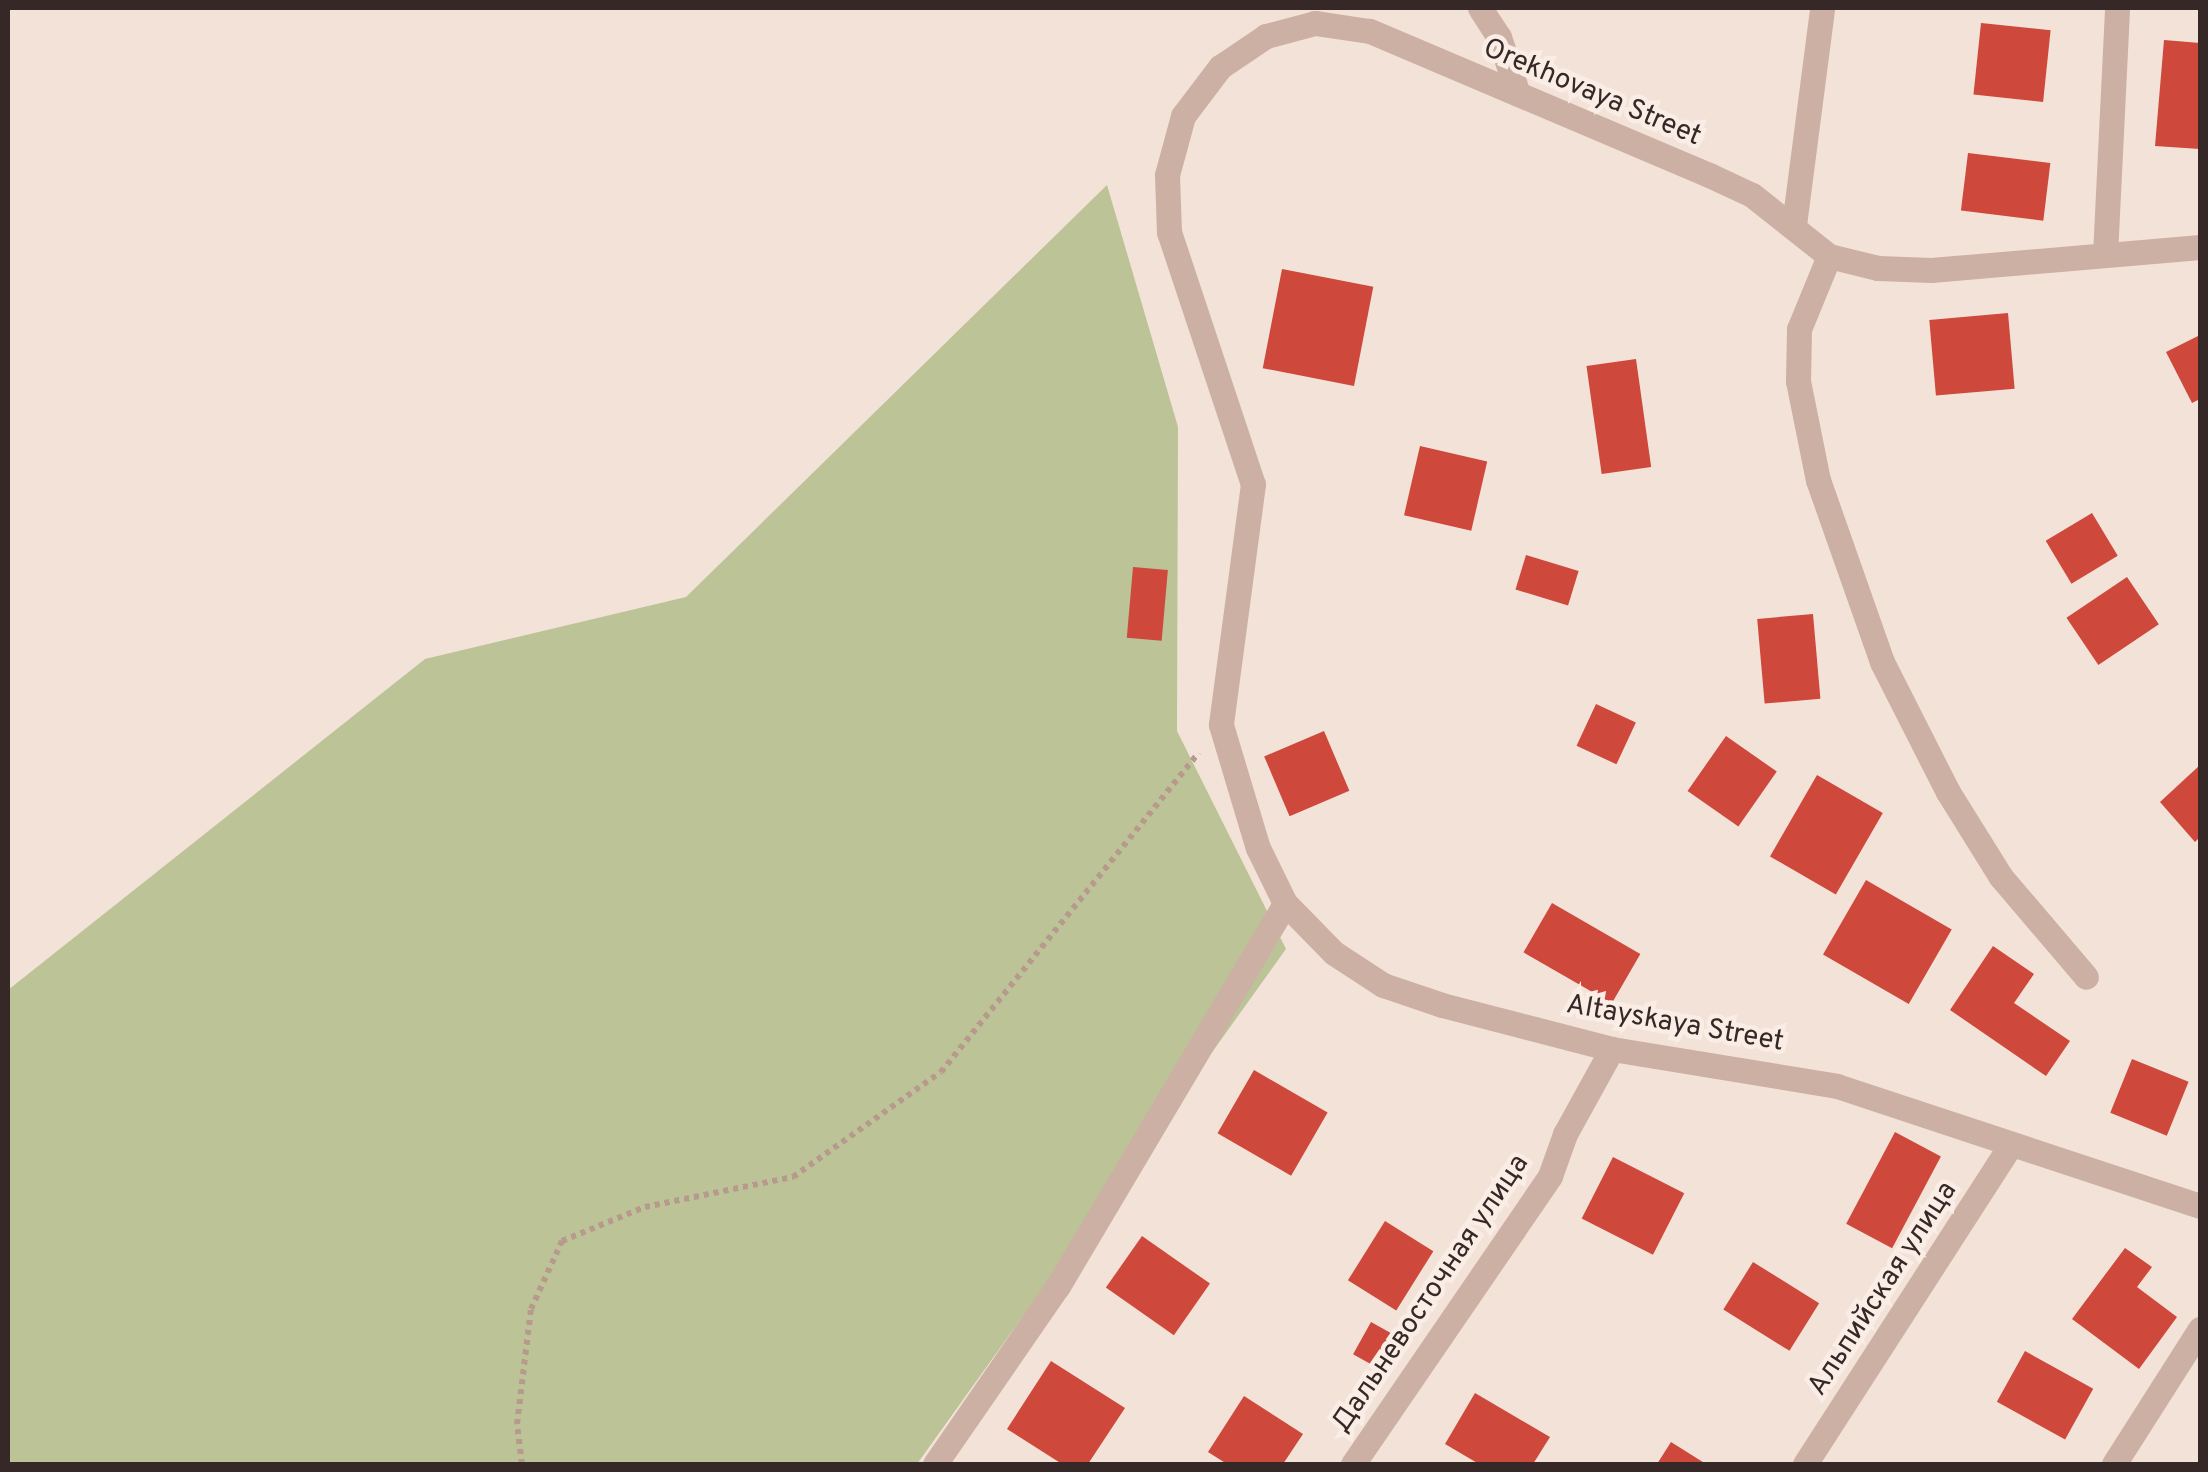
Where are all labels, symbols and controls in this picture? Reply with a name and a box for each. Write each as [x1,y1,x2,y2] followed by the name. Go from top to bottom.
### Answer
[1478,32,1706,154] street label: Orekhovaya Street
[1564,988,1786,1060] street label: Altayskaya Street
[1325,1149,1537,1439] street label: Дальневосточная улица
[1801,1176,1965,1402] street label: Альпийская улица

